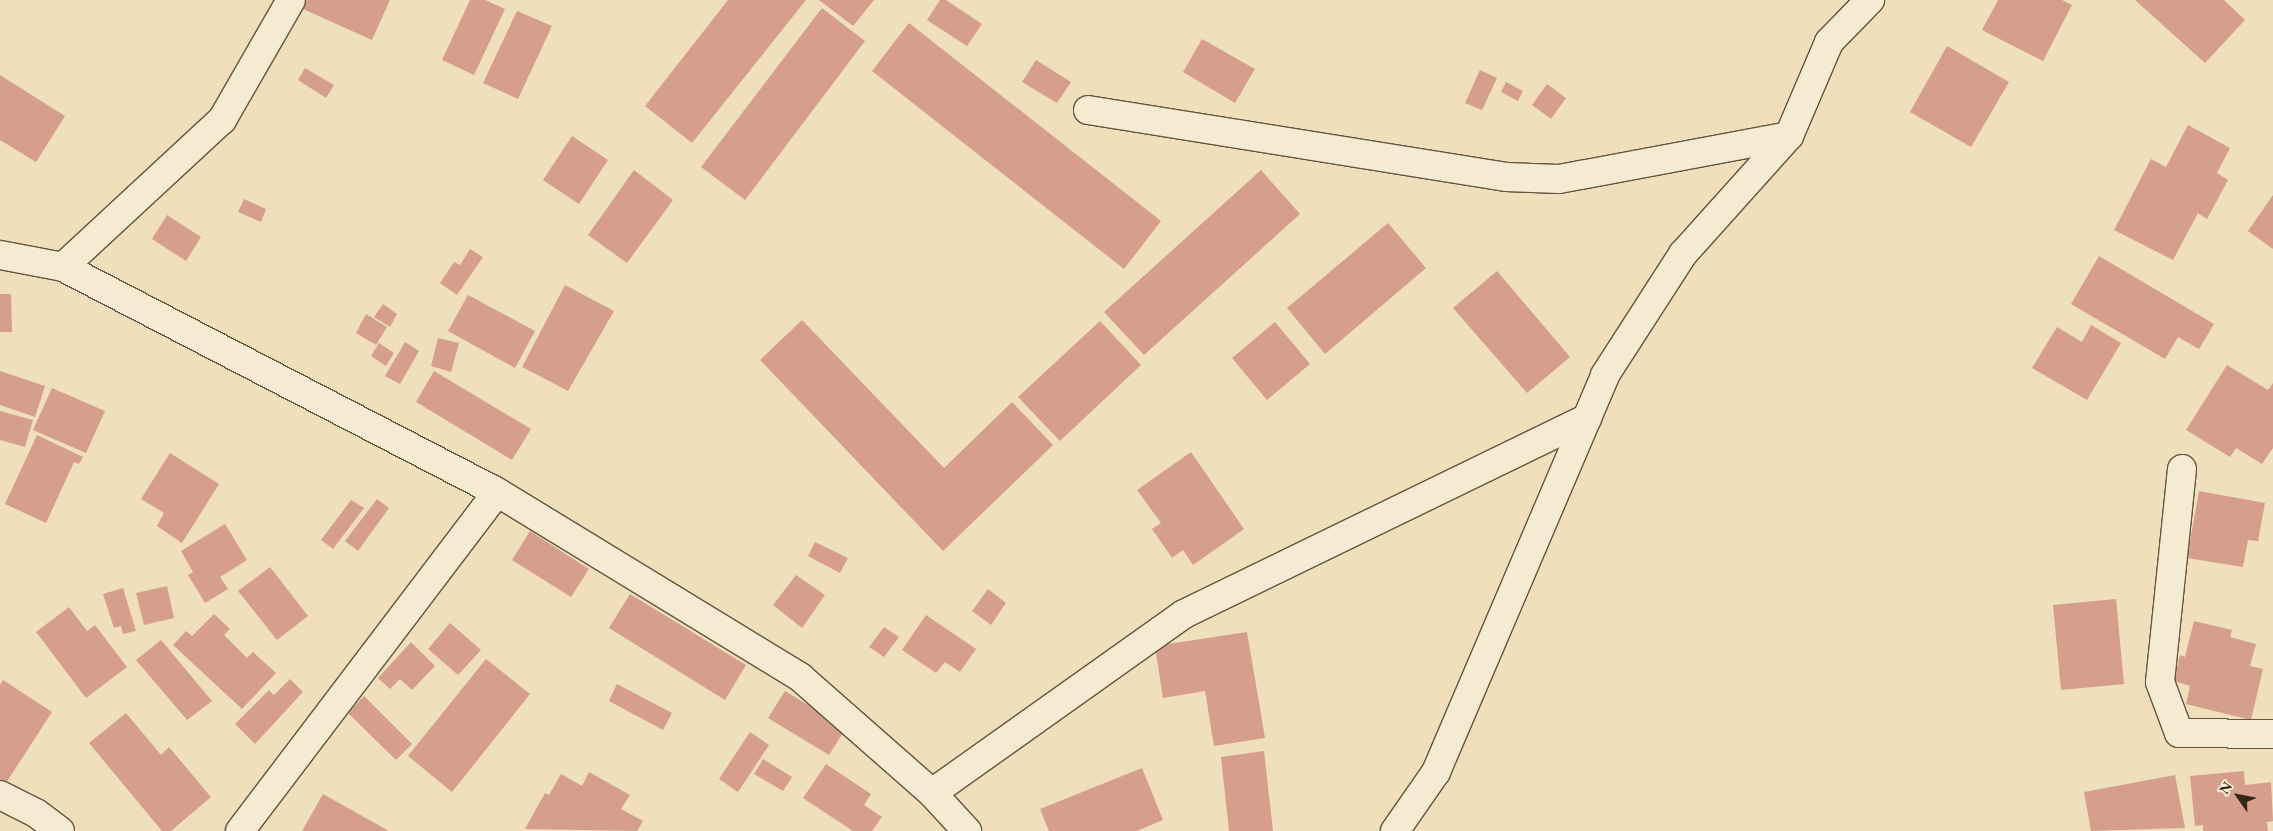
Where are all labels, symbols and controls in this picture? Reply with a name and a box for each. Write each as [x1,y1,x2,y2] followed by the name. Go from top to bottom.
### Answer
[2213,771,2263,821] north arrow
[2215,778,2236,797] text: N

